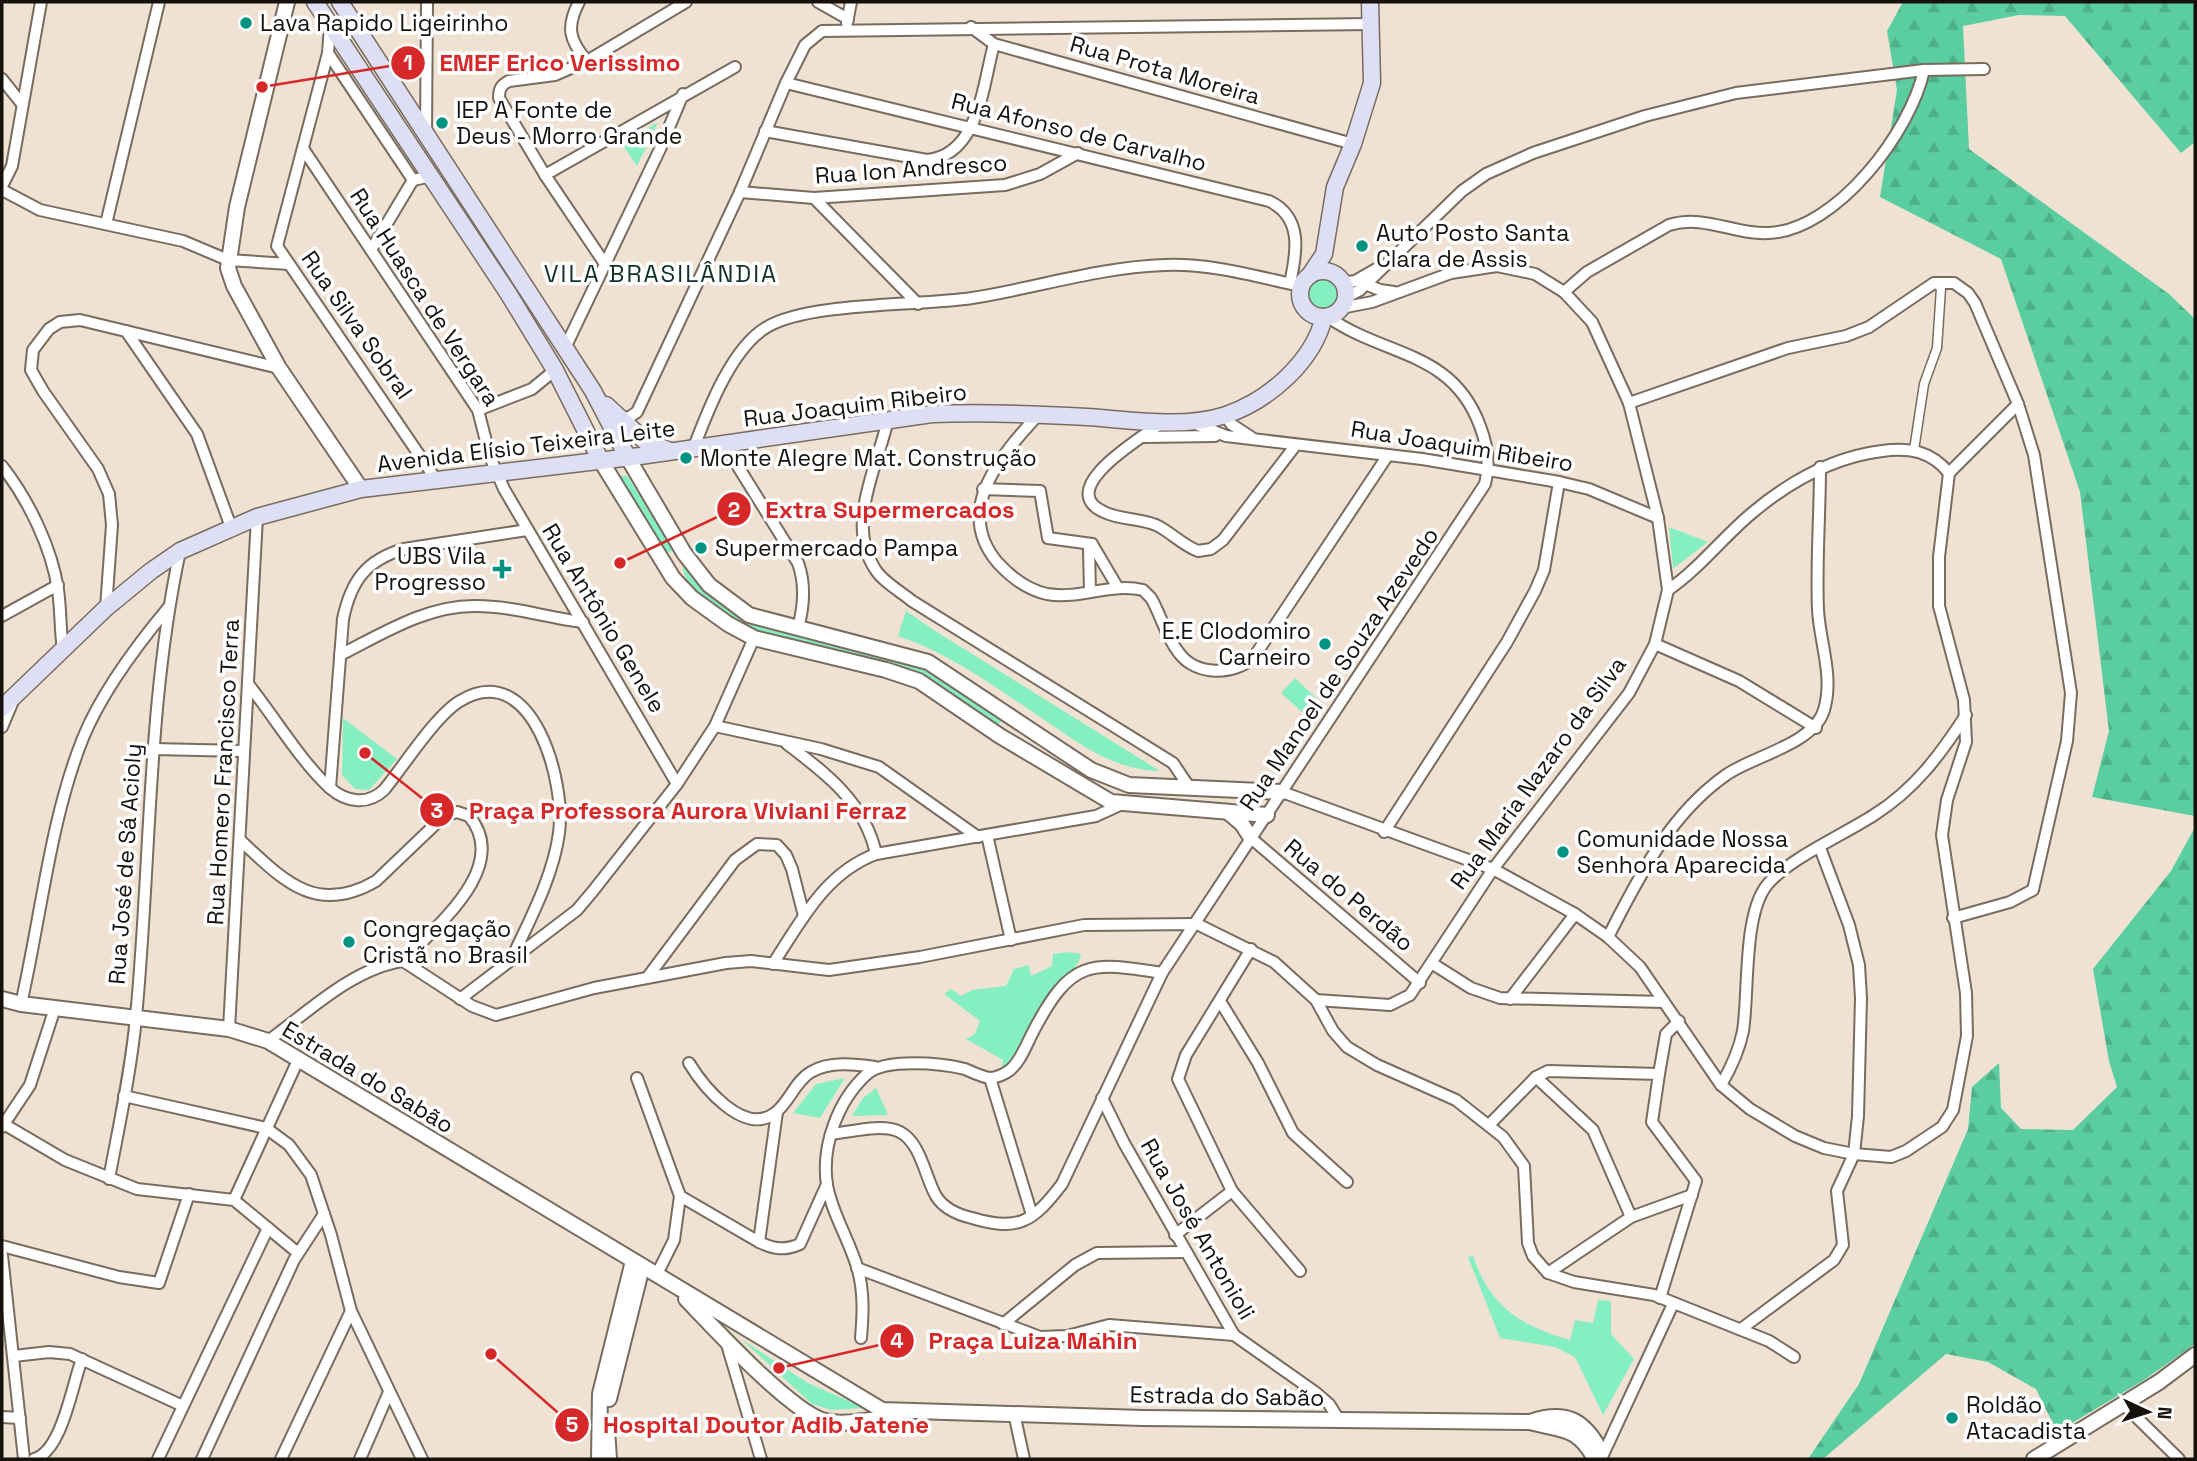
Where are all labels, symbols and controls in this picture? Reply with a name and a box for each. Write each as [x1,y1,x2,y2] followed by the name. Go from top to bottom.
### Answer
[260,8,508,38] place label: Lava Rapido Ligeirinho
[238,15,254,31] marker: Lava Rapido Ligeirinho
[1066,29,1264,111] street label: Rua Prota Moreira
[390,40,694,85] callout: EMEF Erico Verissimo
[440,47,680,78] text: EMEF Erico Verissimo
[403,49,413,76] text: 1
[948,86,1210,178] street label: Rua Afonso de Carvalho
[456,95,682,151] place label: IEP A Fonte de Deus - Morro Grande
[434,115,450,131] marker: IEP A Fonte de Deus - Morro Grande
[814,147,1008,191] street label: Rua Ion Andresco
[343,182,507,412] street label: Rua Huasca de Vergara
[1376,218,1570,274] place label: Auto Posto Santa Clara de Assis
[1354,238,1370,254] marker: Auto Posto Santa Clara de Assis
[295,245,419,405] street label: Rua Silva Sobral
[544,258,778,289] district label: VILA BRASILÂNDIA
[742,376,968,434] street label: Rua Joaquim Ribeiro
[375,413,677,479] street label: Avenida Elísio Teixeira Leite
[1349,414,1575,478] street label: Rua Joaquim Ribeiro
[700,443,1037,473] place label: Monte Alegre Mat. Construção
[678,450,694,466] marker: Monte Alegre Mat. Construção
[717,487,1029,532] callout: Extra Supermercados
[765,494,1015,525] text: Extra Supermercados
[728,496,740,523] text: 2
[536,518,672,718] street label: Rua Antônio Genele
[1233,522,1445,816] street label: Rua Manoel de Souza Azevedo
[715,533,958,563] place label: Supermercado Pampa
[693,540,709,556] marker: Supermercado Pampa
[375,541,486,597] place label: UBS Vila Progresso
[492,559,512,579] marker: UBS Vila Progresso
[1162,616,1311,672] place label: E.E Clodomiro Carneiro
[200,618,246,926] street label: Rua Homero Francisco Terra
[1317,636,1333,652] marker: E.E Clodomiro Carneiro
[1443,651,1633,895] street label: Rua Maria Nazaro da Silva
[102,742,148,986] street label: Rua José de Sá Acioly
[419,788,921,833] callout: Praça Professora Aurora Viviani Ferraz
[469,795,907,826] text: Praça Professora Aurora Viviani Ferraz
[431,797,443,824] text: 3
[1577,824,1788,880] place label: Comunidade Nossa Senhora Aparecida
[1278,832,1420,958] street label: Rua do Perdão
[1555,844,1571,860] marker: Comunidade Nossa Senhora Aparecida
[363,914,528,970] place label: Congregação Cristã no Brasil
[341,934,357,950] marker: Congregação Cristã no Brasil
[277,1014,459,1140] street label: Estrada do Sabão
[1134,1133,1262,1325] street label: Rua José Antonioli
[880,1318,1152,1363] callout: Praça Luiza Mahin
[929,1325,1137,1356] text: Praça Luiza Mahin
[890,1327,904,1354] text: 4
[2113,1377,2183,1447] north arrow
[1129,1379,1325,1413] street label: Estrada do Sabão
[1966,1390,2086,1446] place label: Roldão Atacadista
[554,1402,944,1447] callout: Hospital Doutor Adib Jatene
[2152,1406,2177,1420] text: N
[603,1409,929,1440] text: Hospital Doutor Adib Jatene
[1944,1410,1960,1426] marker: Roldão Atacadista
[566,1411,578,1438] text: 5

